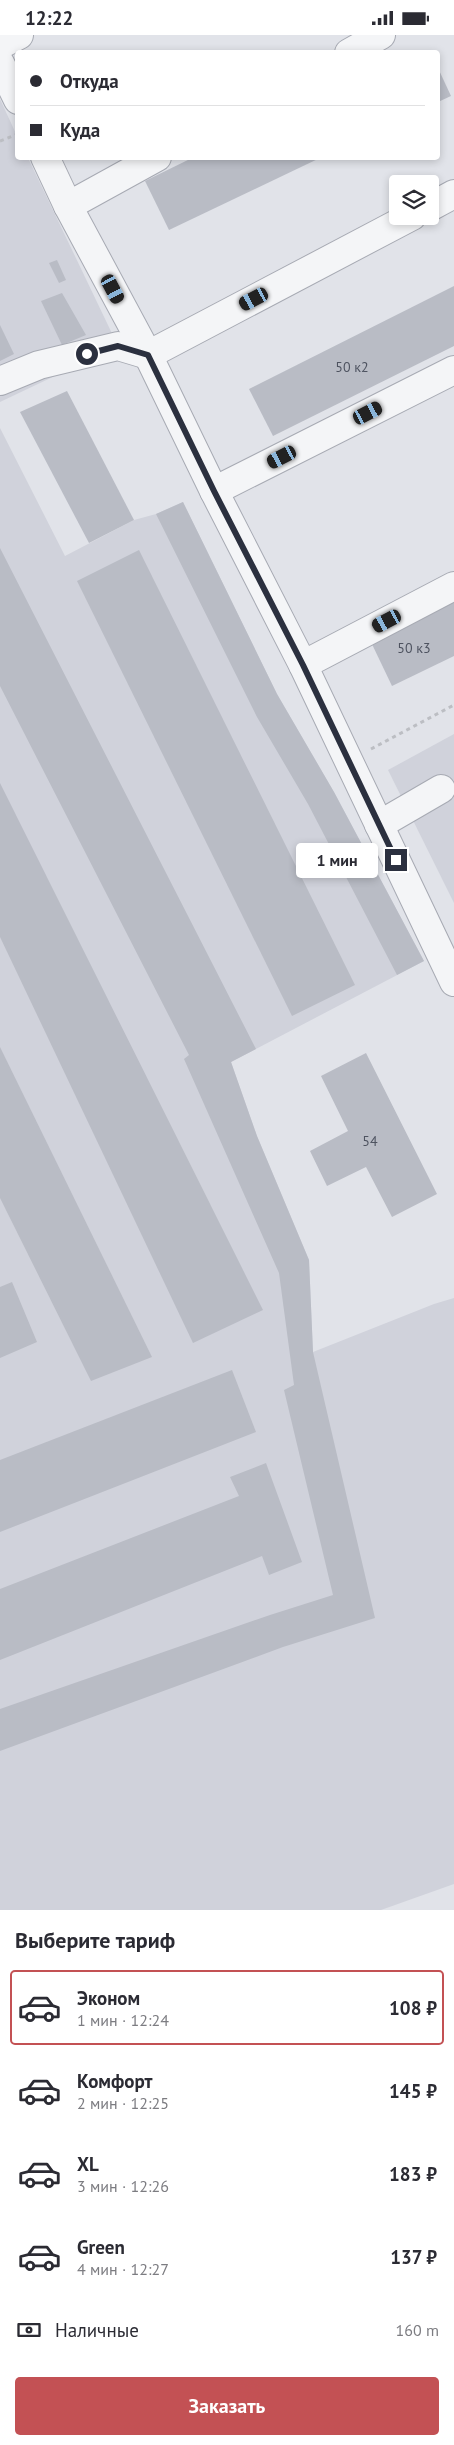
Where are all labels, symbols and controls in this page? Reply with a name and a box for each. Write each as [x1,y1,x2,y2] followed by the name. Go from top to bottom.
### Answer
[25,6,73,30] text: 12:22
[60,69,119,93] text: Откуда
[60,118,100,142] text: Куда
[389,175,439,225] map controls
[389,175,439,225] button: layers
[99,272,126,306] car
[237,285,270,313] car
[76,343,98,365] route start
[335,358,369,376] house number: 50 к2
[351,400,384,426] car
[265,444,298,470] car
[370,607,403,635] car
[397,639,431,657] house number: 50 к3
[296,843,378,877] callout: 1 мин
[385,849,407,871] route end
[316,850,358,870] text: 1 мин
[362,1132,378,1150] house number: 54
[15,1926,175,1954] text: Выберите тариф
[17,1985,62,2030] icon: car
[77,1986,140,2010] text: Эконом
[389,1996,437,2020] text: 108 ₽
[77,2010,169,2030] text: 1 мин · 12:24
[17,2068,62,2113] icon: car
[77,2069,153,2093] text: Комфорт
[389,2079,437,2103] text: 145 ₽
[77,2093,169,2113] text: 2 мин · 12:25
[17,2151,62,2196] icon: car
[77,2152,99,2176] text: XL
[389,2162,437,2186] text: 183 ₽
[77,2176,169,2196] text: 3 мин · 12:26
[17,2234,62,2279] icon: car
[77,2235,125,2259] text: Green
[390,2245,437,2269] text: 137 ₽
[77,2259,169,2279] text: 4 мин · 12:27
[15,2316,43,2344] icon: cash
[55,2318,139,2342] text: Наличные
[396,2320,439,2340] text: 160 m
[15,2377,439,2435] button: Заказать

